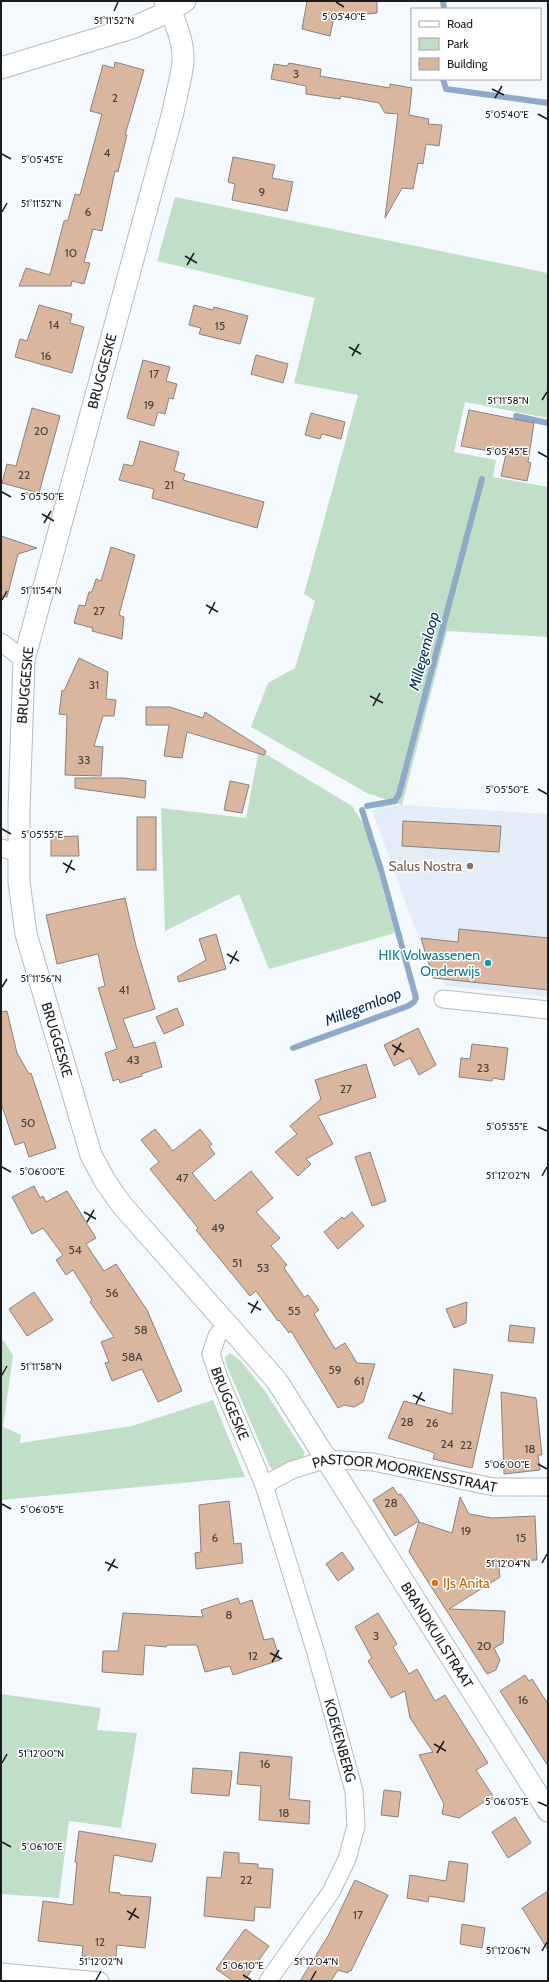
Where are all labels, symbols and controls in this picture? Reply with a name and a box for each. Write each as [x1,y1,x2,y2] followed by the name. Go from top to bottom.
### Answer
[411,8,541,80] legend
[322,10,366,23] text: 5°05'40"E
[94,14,134,27] text: 51°11'52"N
[447,16,473,31] text: Road
[447,36,469,51] text: Park
[447,56,489,71] text: Building
[293,66,299,81] house number: 3
[112,90,118,105] house number: 2
[485,108,529,121] text: 5°05'40"E
[104,145,111,160] house number: 4
[21,153,64,166] text: 5°05'45"E
[259,184,266,199] house number: 9
[21,197,61,210] text: 51°11'52"N
[85,204,92,219] house number: 6
[65,245,77,260] house number: 10
[49,317,59,332] house number: 14
[215,318,225,333] house number: 15
[83,331,121,411] street label: BRUGGESKE
[41,348,52,363] house number: 16
[149,366,159,381] house number: 17
[487,394,529,407] text: 51°11'58"N
[144,397,155,412] house number: 19
[34,423,48,438] house number: 20
[486,445,529,458] text: 5°05'45"E
[18,467,30,482] house number: 22
[164,477,174,492] house number: 21
[20,490,64,503] text: 5°05'50"E
[20,584,62,597] text: 51°11'54"N
[93,603,105,618] house number: 27
[405,610,443,693] water label: Millegemloop
[13,645,37,724] street label: BRUGGESKE
[89,677,99,692] house number: 31
[78,752,90,767] house number: 33
[485,783,529,796] text: 5°05'50"E
[21,828,63,841] text: 5°05'55"E
[389,857,462,875] place label: Salus Nostra
[465,861,475,871] marker: Salus Nostra
[378,946,480,980] place label: HIK Volwassenen Onderwijs
[483,958,493,968] marker: HIK Volwassenen Onderwijs
[20,972,62,985] text: 51°11'56"N
[119,982,129,997] house number: 41
[321,984,404,1030] water label: Millegemloop
[38,1000,77,1080] street label: BRUGGESKE
[126,1052,140,1067] house number: 43
[477,1060,489,1075] house number: 23
[340,1081,352,1096] house number: 27
[21,1115,35,1130] house number: 50
[486,1120,528,1133] text: 5°05'55"E
[19,1165,65,1178] text: 5°06'00"E
[486,1169,530,1182] text: 51°12'02"N
[176,1170,188,1185] house number: 47
[211,1220,225,1235] house number: 49
[68,1242,82,1257] house number: 54
[232,1255,242,1270] house number: 51
[257,1260,269,1275] house number: 53
[105,1285,119,1300] house number: 56
[288,1303,300,1318] house number: 55
[134,1322,148,1337] house number: 58
[121,1349,143,1364] house number: 58A
[20,1360,62,1373] text: 51°11'58"N
[328,1362,342,1377] house number: 59
[207,1365,253,1443] street label: BRUGGESKE
[354,1373,364,1388] house number: 61
[400,1414,414,1429] house number: 28
[425,1415,439,1430] house number: 26
[440,1436,454,1451] house number: 24
[460,1437,472,1452] house number: 22
[524,1441,536,1456] house number: 18
[310,1450,499,1496] street label: PASTOOR MOORKENSSTRAAT
[484,1458,530,1471] text: 5°06'00"E
[384,1495,398,1510] house number: 28
[20,1503,64,1516] text: 5°06'05"E
[461,1523,472,1538] house number: 19
[212,1530,219,1545] house number: 6
[516,1530,526,1545] house number: 15
[486,1557,530,1570] text: 51°12'04"N
[443,1574,490,1592] place label: IJs Anita
[430,1578,440,1588] marker: IJs Anita
[397,1579,478,1692] street label: BRANDKUILSTRAAT
[225,1607,233,1622] house number: 8
[373,1628,379,1643] house number: 3
[477,1638,491,1653] house number: 20
[248,1648,258,1663] house number: 12
[518,1692,529,1707] house number: 16
[320,1697,360,1784] street label: KOEKENBERG
[18,1747,64,1760] text: 51°12'00"N
[260,1756,271,1771] house number: 16
[485,1795,529,1808] text: 5°06'05"E
[278,1805,290,1820] house number: 18
[21,1840,63,1853] text: 5°06'10"E
[240,1872,252,1887] house number: 22
[353,1907,363,1922] house number: 17
[95,1934,105,1949] house number: 12
[486,1944,530,1957] text: 51°12'06"N
[79,1955,123,1968] text: 51°12'02"N
[294,1955,338,1968] text: 51°12'04"N
[222,1959,264,1972] text: 5°06'10"E

